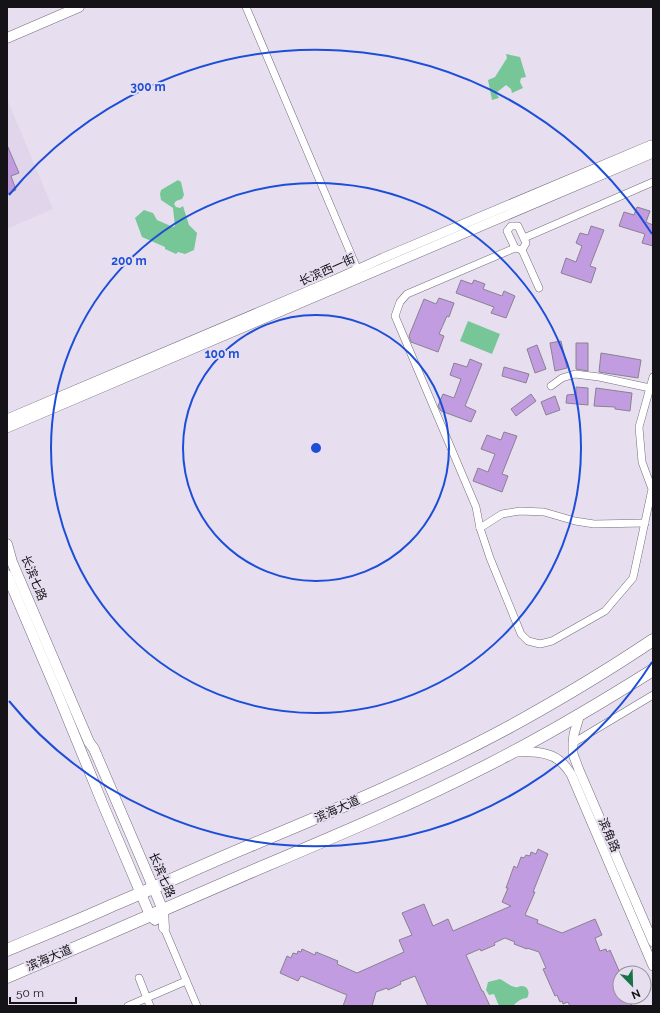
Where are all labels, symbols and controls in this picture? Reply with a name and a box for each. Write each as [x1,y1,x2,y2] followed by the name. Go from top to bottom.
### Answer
[130,80,166,94] text: 300 m
[297,251,357,289] street label: 长滨西一街
[111,254,147,268] text: 200 m
[205,347,239,361] text: 100 m
[309,441,323,455] centre of rings
[19,553,49,603] street label: 长滨七路
[312,793,362,825] street label: 滨海大道
[596,816,622,854] street label: 滨角路
[146,850,178,900] street label: 长滨七路
[24,942,74,974] street label: 滨海大道
[612,965,652,1005] north arrow
[10,979,76,1005] scale bar
[16,986,44,1000] text: 50 m
[629,986,642,1001] text: N

